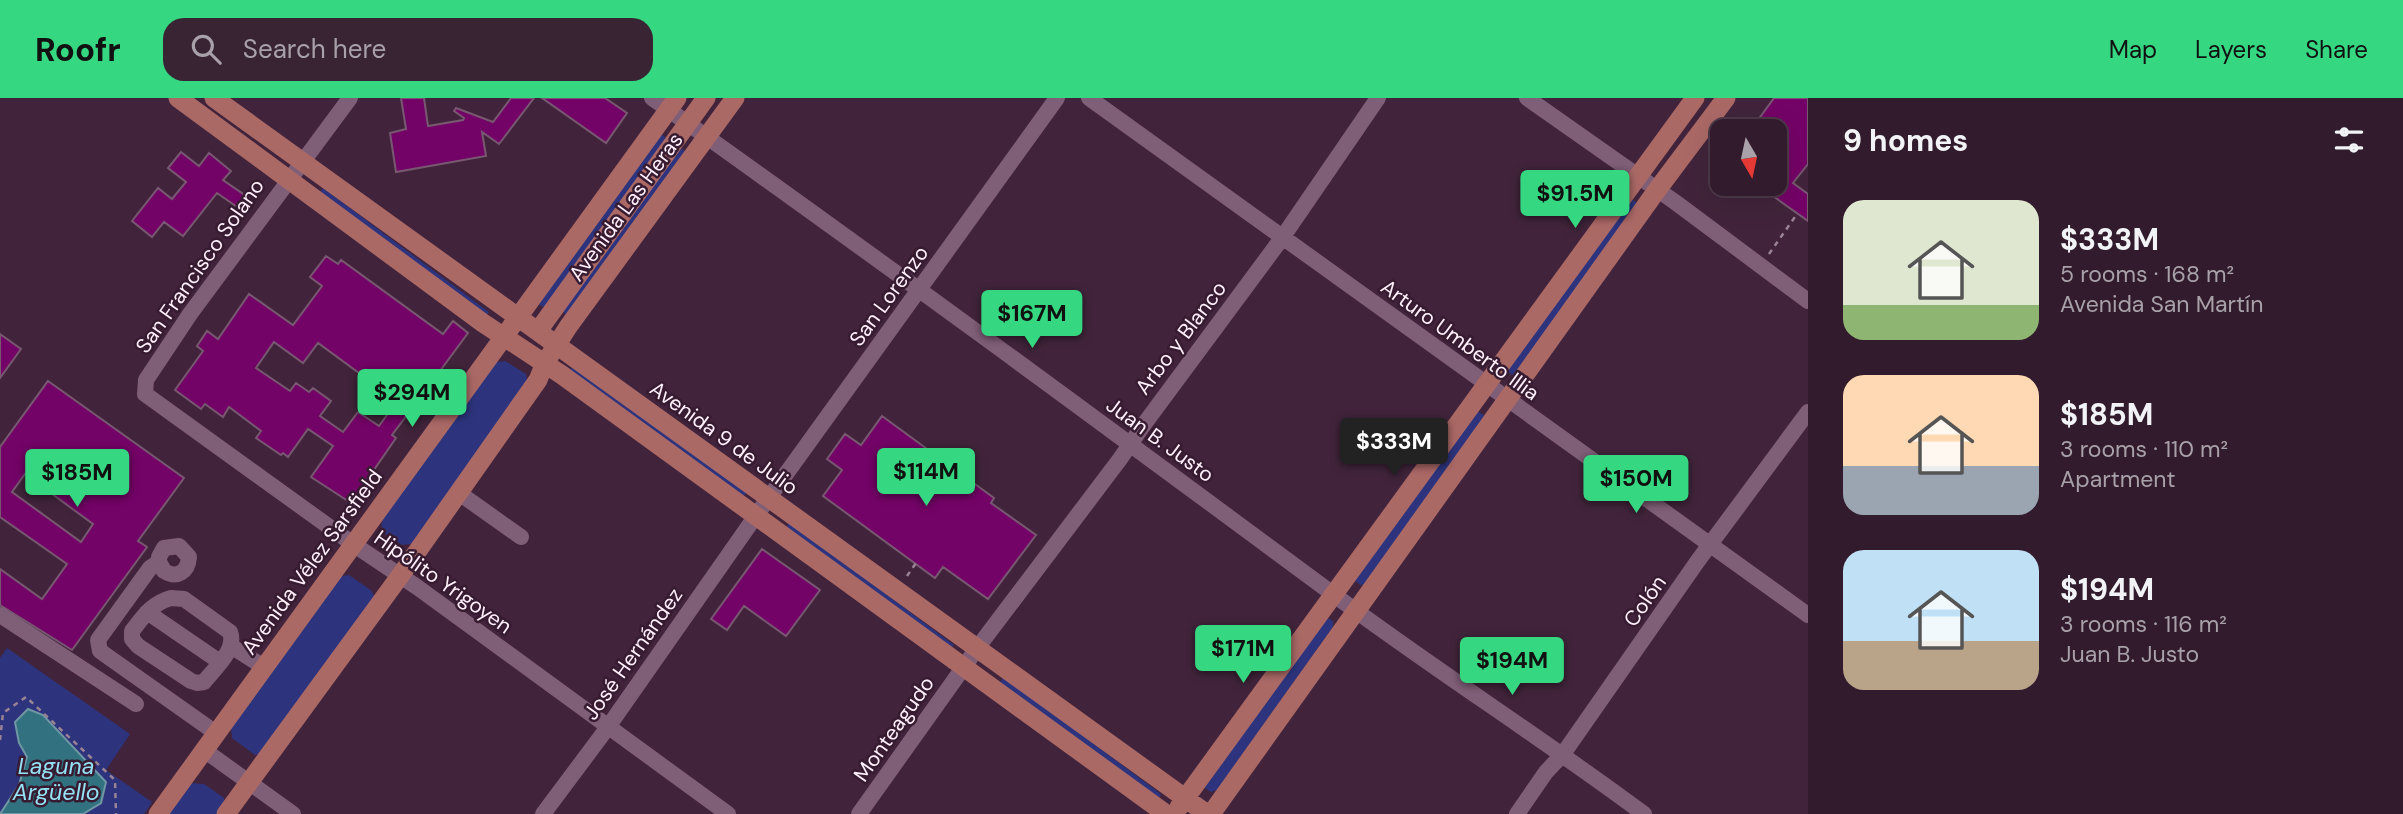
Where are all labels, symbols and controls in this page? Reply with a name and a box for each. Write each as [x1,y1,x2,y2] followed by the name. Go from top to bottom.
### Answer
[163,18,653,81] search box
[35,28,121,71] text: Roofr
[187,30,225,68] icon: search
[243,32,386,66] text: Search here
[2109,34,2157,65] text: Map
[2195,34,2267,65] text: Layers
[2305,34,2368,65] text: Share
[1710,119,1787,196] north arrow
[1710,119,1787,196] map controls
[1843,121,1968,160] text: 9 homes
[2330,121,2368,159] icon: filters
[563,127,689,287] street label: Avenida Las Heras
[1518,170,1632,230] pin: $91.5M
[129,173,271,359] street label: San Francisco Solano
[1536,178,1614,208] text: $91.5M
[2060,220,2159,259] text: $333M
[1899,228,1983,312] icon: home
[843,240,935,352] street label: San Lorenzo
[2060,259,2234,289] text: 5 rooms · 168 m²
[1375,273,1545,407] street label: Arturo Umberto Illia
[1129,275,1233,401] street label: Arbo y Blanco
[2060,289,2263,319] text: Avenida San Martín
[983,290,1081,350] pin: $167M
[997,298,1067,328] text: $167M
[363,370,461,429] pin: $294M
[644,375,804,501] street label: Avenida 9 de Julio
[373,377,451,407] text: $294M
[1100,391,1220,489] street label: Juan B. Justo
[2060,395,2153,434] text: $185M
[1899,403,1983,487] icon: home
[1345,418,1443,478] pin: $333M
[1356,426,1432,456] text: $333M
[2060,434,2228,464] text: 3 rooms · 110 m²
[877,448,975,508] pin: $114M
[28,450,126,509] pin: $185M
[893,456,959,486] text: $114M
[1587,456,1685,515] pin: $150M
[41,457,113,487] text: $185M
[1599,463,1673,493] text: $150M
[235,464,389,660] street label: Avenida Vélez Sarsfield
[2060,464,2175,494] text: Apartment
[368,524,518,640] street label: Hipólito Yrigoyen
[1617,570,1673,632] street label: Colón
[2060,570,2154,609] text: $194M
[1899,578,1983,662] icon: home
[577,582,689,726] street label: José Hernández
[2060,609,2227,639] text: 3 rooms · 116 m²
[1194,626,1292,685] pin: $171M
[1211,633,1275,663] text: $171M
[1463,638,1561,697] pin: $194M
[2060,639,2199,669] text: Juan B. Justo
[1476,645,1548,675] text: $194M
[847,671,941,787] street label: Monteagudo
[12,751,99,807] water label: Laguna Argüello

